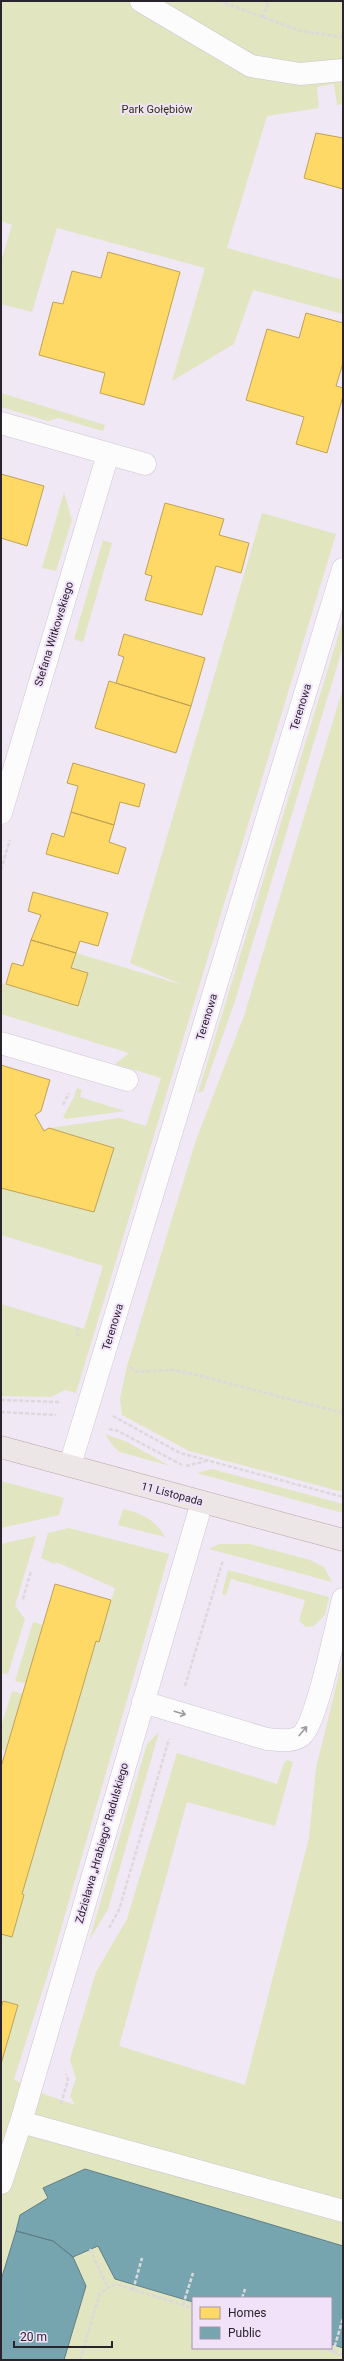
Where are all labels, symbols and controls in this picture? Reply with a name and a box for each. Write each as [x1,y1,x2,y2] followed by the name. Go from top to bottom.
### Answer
[122,103,193,116] park label: Park Gołębiów
[32,580,76,688] street label: Stefana Witkowskiego
[288,682,314,732] street label: Terenowa
[194,992,220,1042] street label: Terenowa
[100,1302,126,1352] street label: Terenowa
[140,1480,204,1508] street label: 11 Listopada
[174,1710,187,1717] one-way arrow
[299,1726,308,1737] one-way arrow
[73,1761,131,1925] street label: Zdzisława „Hrabiego” Radulskiego
[192,2297,332,2349] legend
[228,2306,266,2320] text: Homes
[14,2323,112,2349] scale bar
[228,2326,261,2340] text: Public
[20,2330,47,2344] text: 20 m

